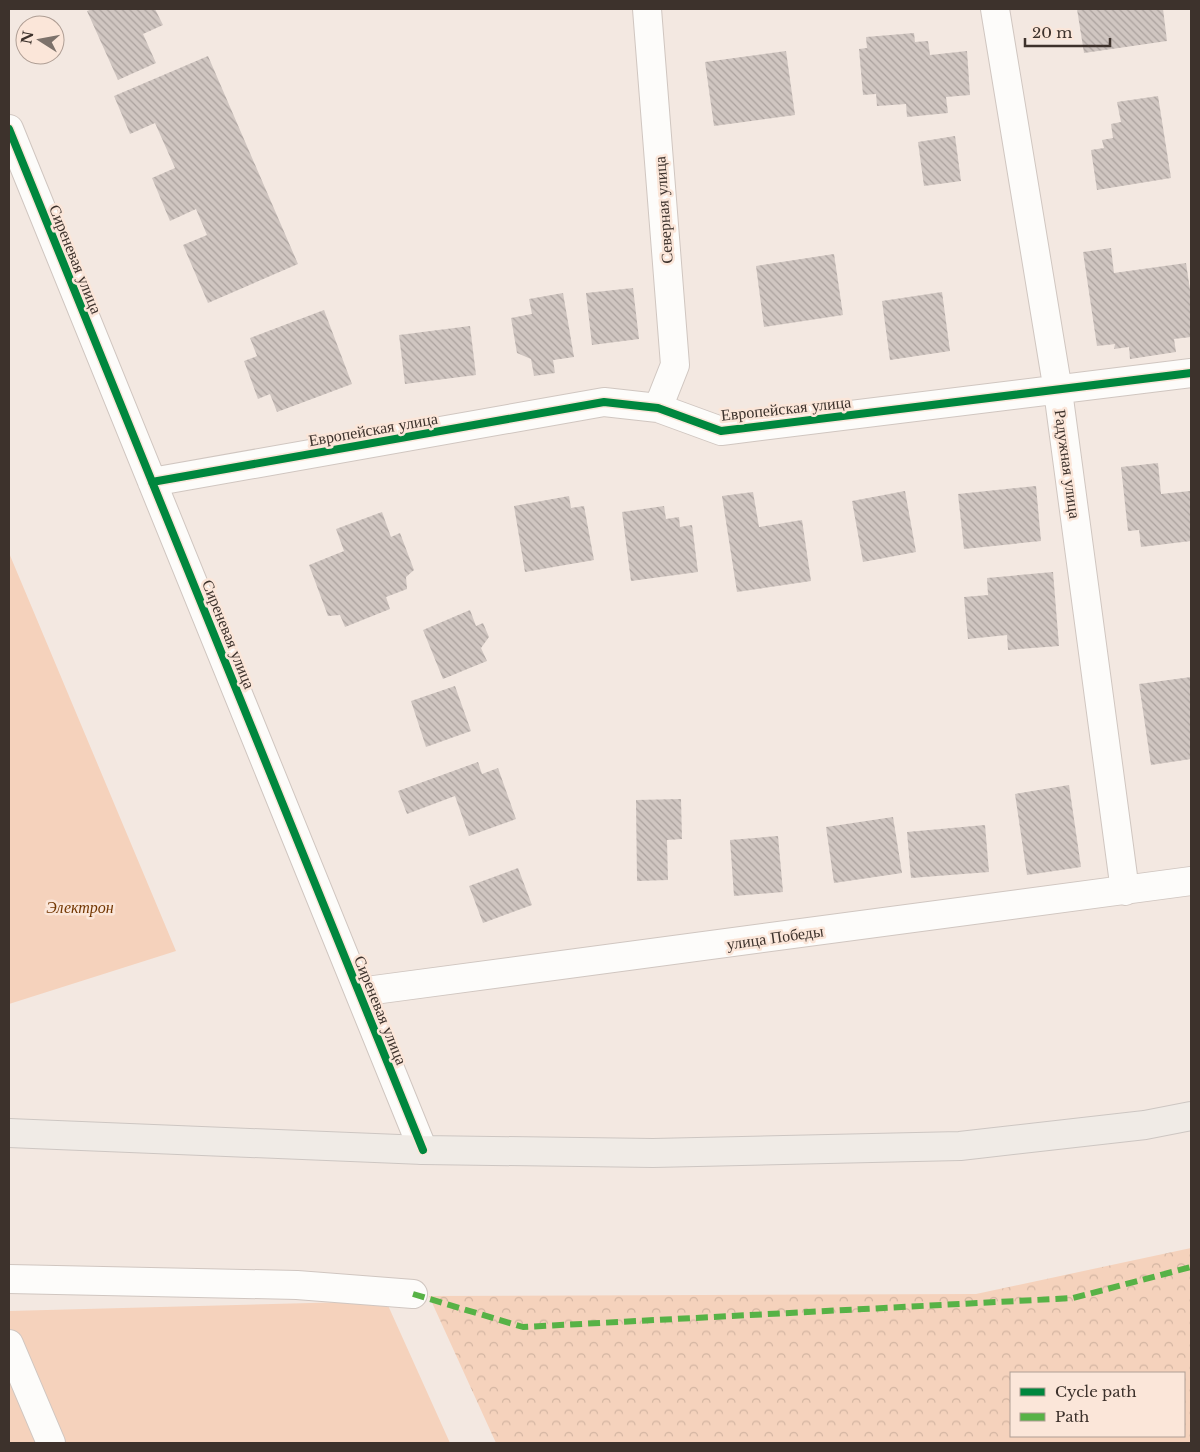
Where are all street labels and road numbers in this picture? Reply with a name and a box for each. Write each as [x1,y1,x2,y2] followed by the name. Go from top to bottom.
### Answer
[649,156,677,264] street label: Северная улица
[45,202,107,316] street label: Сиреневая улица
[720,391,852,425] street label: Европейская улица
[307,408,439,450] street label: Европейская улица
[1050,408,1086,520] street label: Радужная улица
[198,577,260,691] street label: Сиреневая улица
[725,920,825,954] street label: улица Победы
[350,953,412,1067] street label: Сиреневая улица

